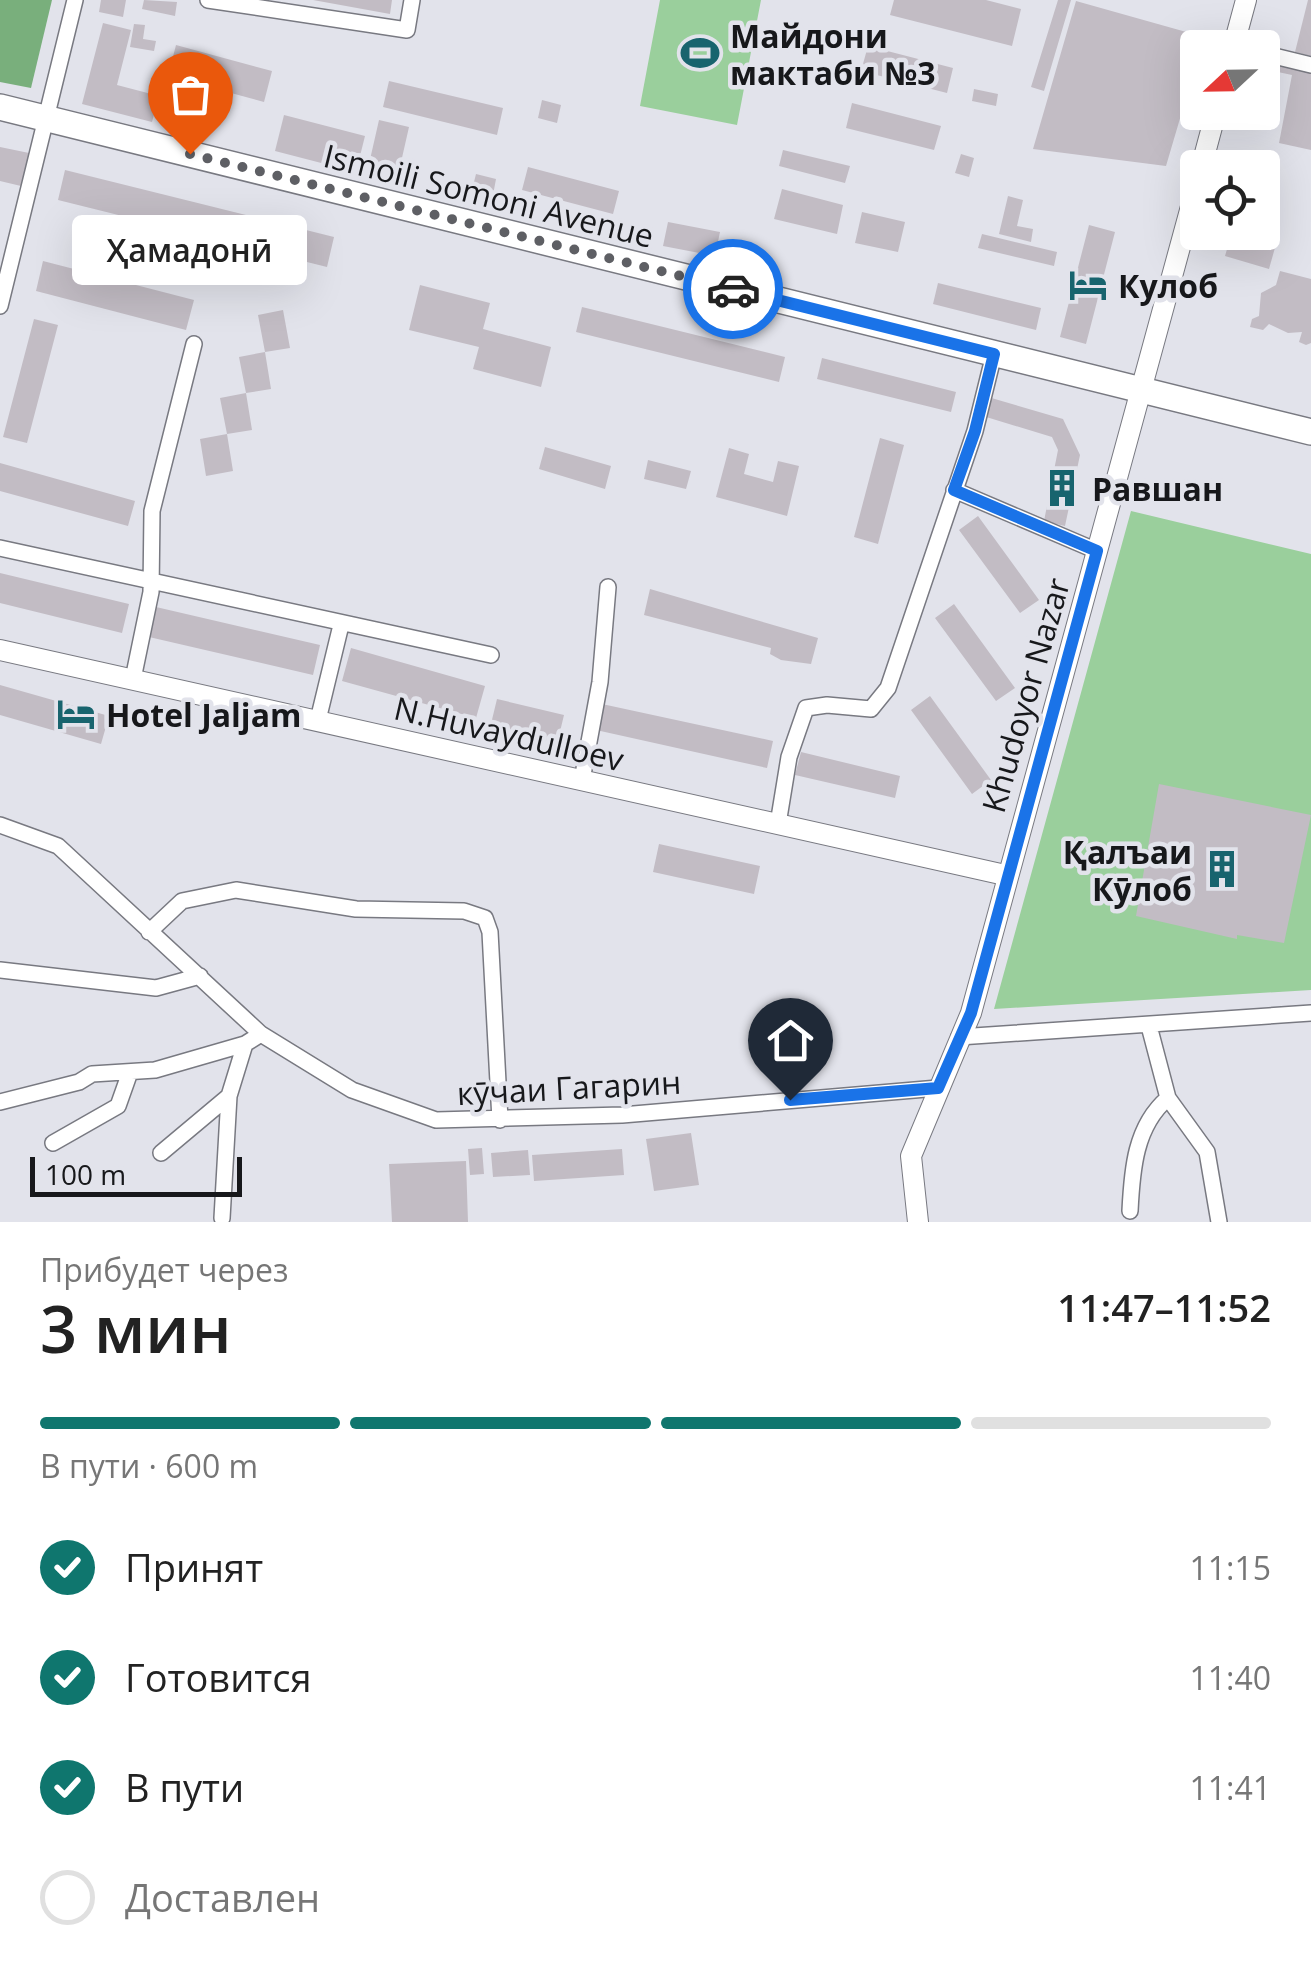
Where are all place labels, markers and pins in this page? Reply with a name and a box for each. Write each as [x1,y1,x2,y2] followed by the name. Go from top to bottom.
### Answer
[730,14,936,94] place label: Майдони мактаби №3
[679,32,721,74] sports icon: Майдони мактаби №3
[148,52,233,155] pin
[72,214,308,284] callout: Ҳамадонӣ
[1067,264,1109,306] hotel icon: Кулоб
[1118,264,1218,307] place label: Кулоб
[1041,467,1083,509] building icon: Равшан
[1092,467,1223,510] place label: Равшан
[55,693,97,735] hotel icon: Hotel Jaljam
[106,693,301,736] place label: Hotel Jaljam
[1063,830,1192,910] place label: Қалъаи Кӯлоб
[1201,848,1243,890] building icon: Қалъаи Кӯлоб
[748,998,833,1101] pin

